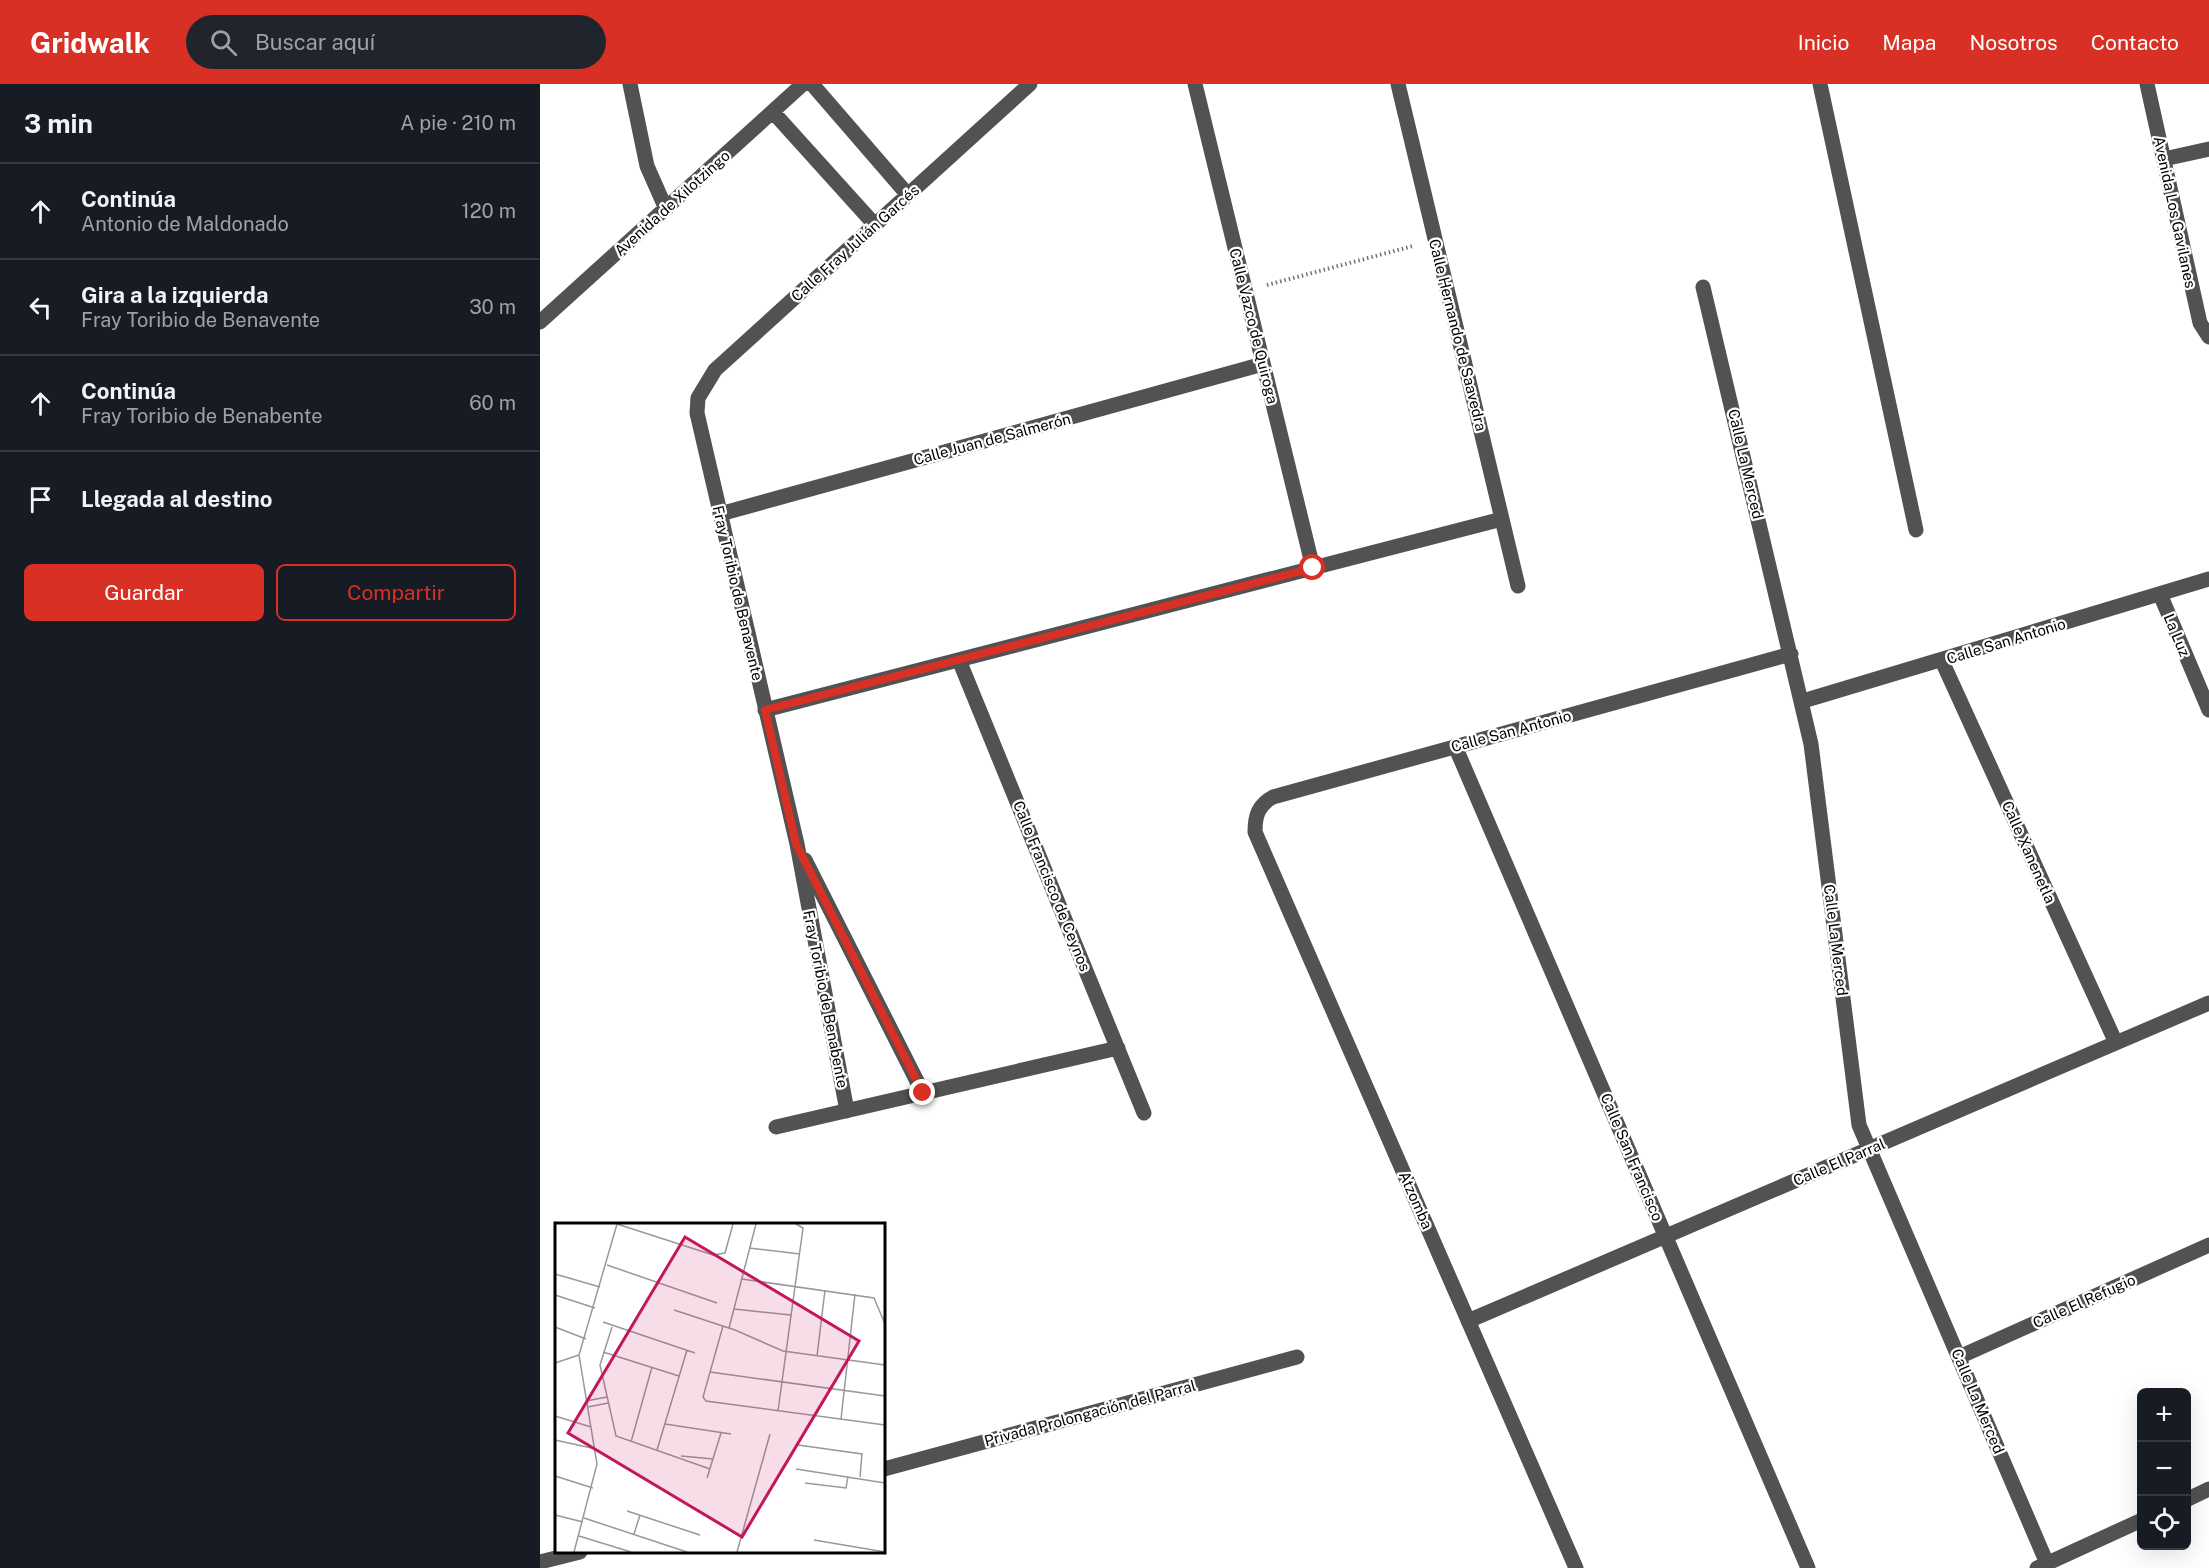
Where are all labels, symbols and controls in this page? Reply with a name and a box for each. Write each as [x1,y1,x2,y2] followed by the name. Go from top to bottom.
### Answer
[186,15,606,69] search box
[30,26,150,59] text: Gridwalk
[207,26,240,59] icon: search
[255,29,375,55] text: Buscar aquí
[1798,30,1849,55] text: Inicio
[1882,30,1936,55] text: Mapa
[1969,30,2058,55] text: Nosotros
[2091,30,2179,55] text: Contacto
[24,108,93,139] text: 3 min
[400,111,516,135] text: A pie · 210 m
[2151,135,2199,289] street label: Avenida Los Gavilanes
[611,147,733,259] street label: Avenida de Xilotzingo
[788,181,922,305] street label: Calle Fray Julián Garcés
[81,186,176,212] text: Continúa
[24,195,57,228] icon: ahead
[462,199,516,223] text: 120 m
[81,212,289,236] text: Antonio de Maldonado
[1426,237,1490,433] street label: Calle Hernando de Saavedra
[1226,246,1282,406] street label: Calle Vazco de Quiroga
[81,282,268,308] text: Gira a la izquierda
[24,291,57,324] icon: left
[469,295,516,319] text: 30 m
[81,308,320,332] text: Fray Toribio de Benavente
[81,378,176,404] text: Continúa
[24,387,57,420] icon: ahead
[469,391,516,415] text: 60 m
[81,404,322,428] text: Fray Toribio de Benabente
[1725,407,1767,521] street label: Calle La Merced
[912,410,1072,468] street label: Calle Juan de Salmerón
[24,483,57,516] icon: arrive
[81,486,272,512] text: Llegada al destino
[710,504,766,682] street label: Fray Toribio de Benavente
[1299,554,1325,580] route start
[24,564,264,621] button: Guardar
[276,564,516,621] button: Compartir
[2160,611,2194,659] street label: La Luz
[1944,615,2068,667] street label: Calle San Antonio
[1449,707,1573,755] street label: Calle San Antonio
[1010,798,1094,974] street label: Calle Francisco de Ceynos
[1999,798,2059,906] street label: Calle Xanenetla
[1821,883,1851,997] street label: Calle La Merced
[800,908,852,1090] street label: Fray Toribio de Benabente
[909,1079,935,1105] route end
[1597,1091,1667,1223] street label: Calle San Francisco
[1790,1135,1888,1189] street label: Calle El Parral
[1396,1168,1436,1232] street label: Atzomba
[555,1223,885,1553] inset map
[2030,1271,2138,1331] street label: Calle El Refugio
[1948,1346,2008,1456] street label: Calle La Merced
[982,1377,1198,1449] street label: Privada Prolongación del Parral
[2137,1388,2191,1550] map controls
[2137,1388,2191,1442] button: +
[2137,1442,2191,1496] button: −
[2137,1496,2191,1550] button: locate

